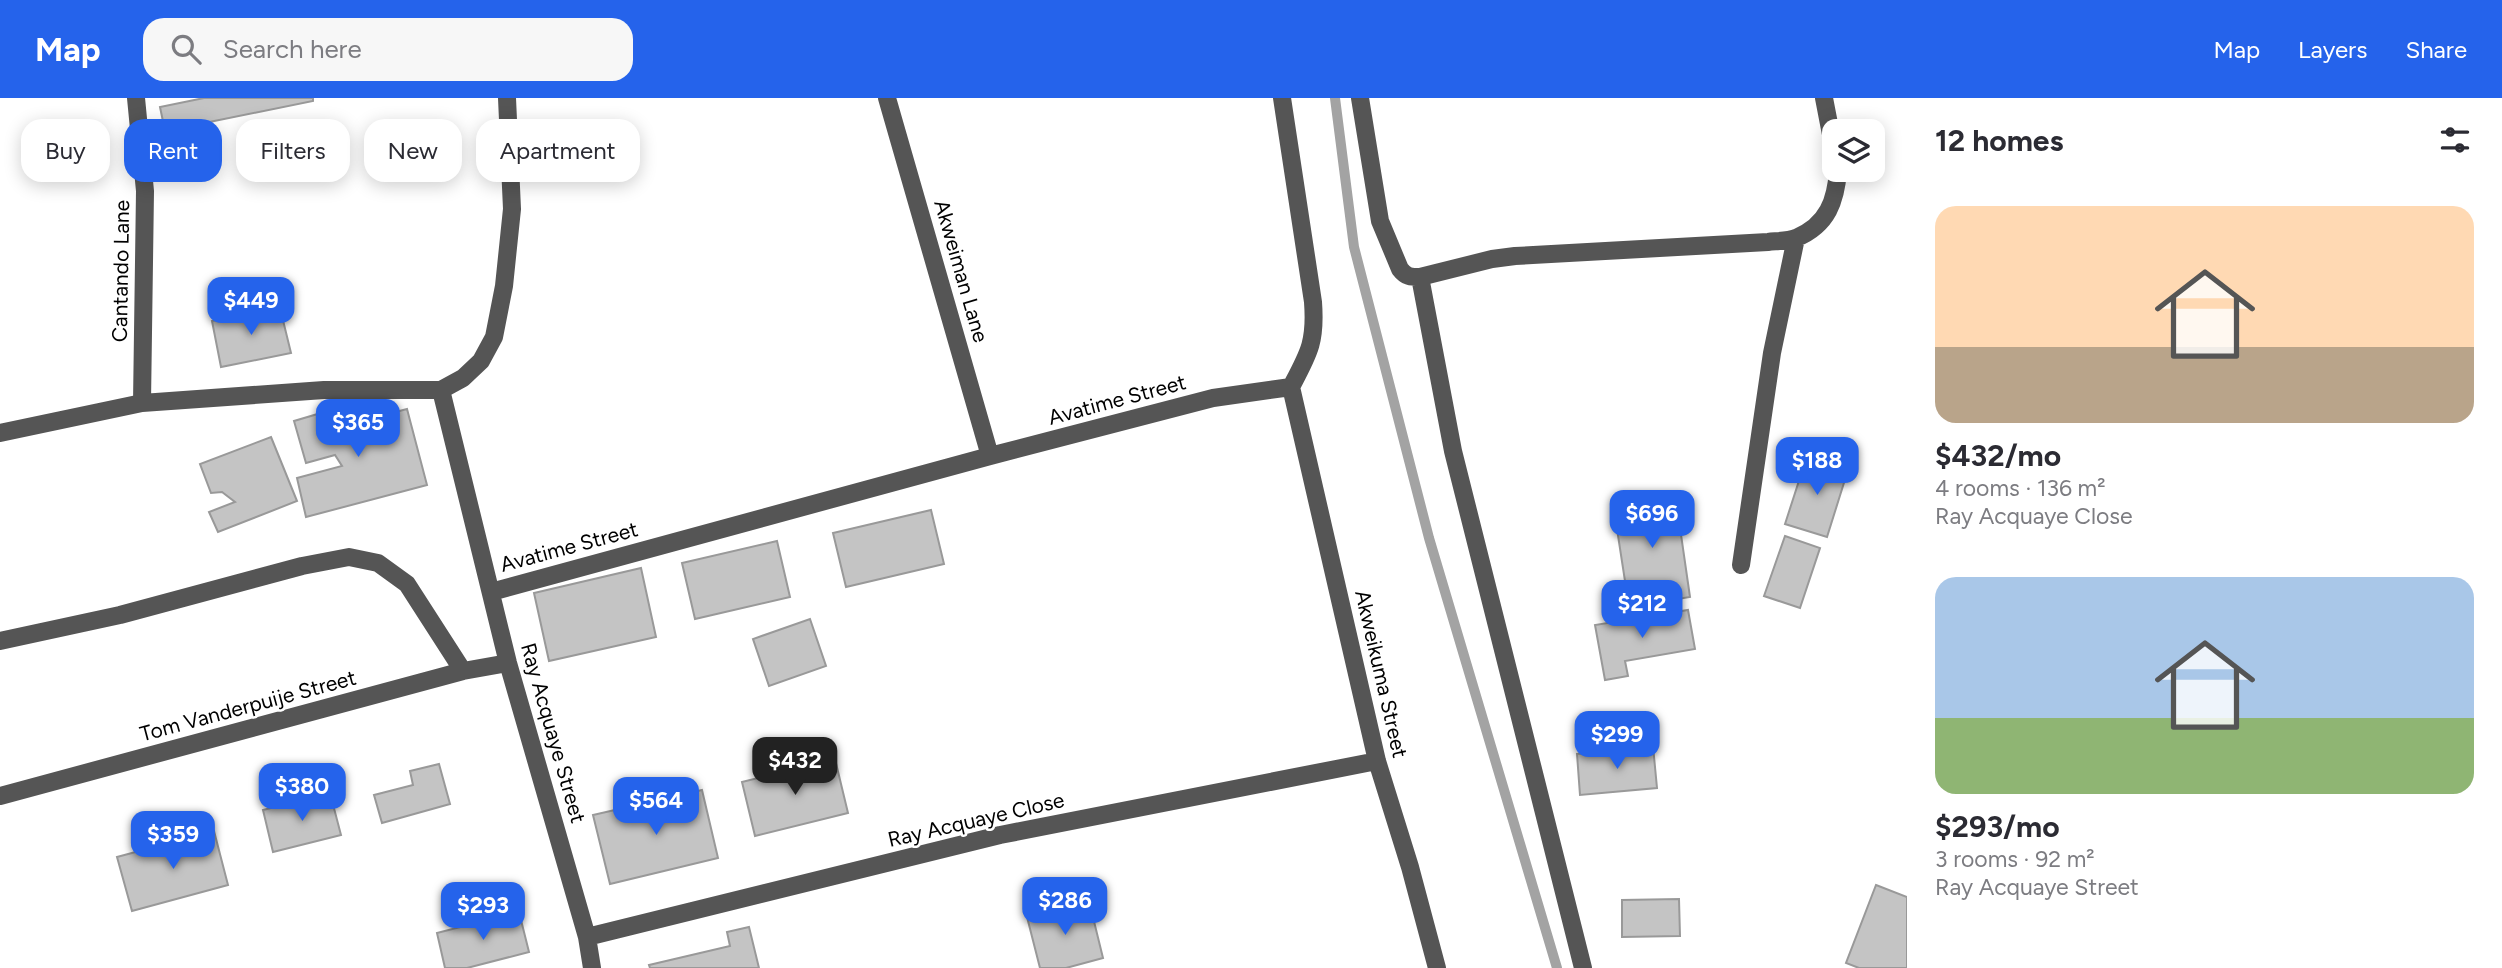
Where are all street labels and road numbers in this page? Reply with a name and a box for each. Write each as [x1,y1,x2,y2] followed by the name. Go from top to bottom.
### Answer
[929,197,994,345] street label: Akweiman Lane
[107,200,134,342] street label: Cantando Lane
[1045,369,1188,430] street label: Avatime Street
[497,516,640,577] street label: Avatime Street
[1350,588,1413,760] street label: Akweikuma Street
[516,640,591,826] street label: Ray Acquaye Street
[137,665,359,746] street label: Tom Vanderpuije Street
[885,787,1067,852] street label: Ray Acquaye Close

